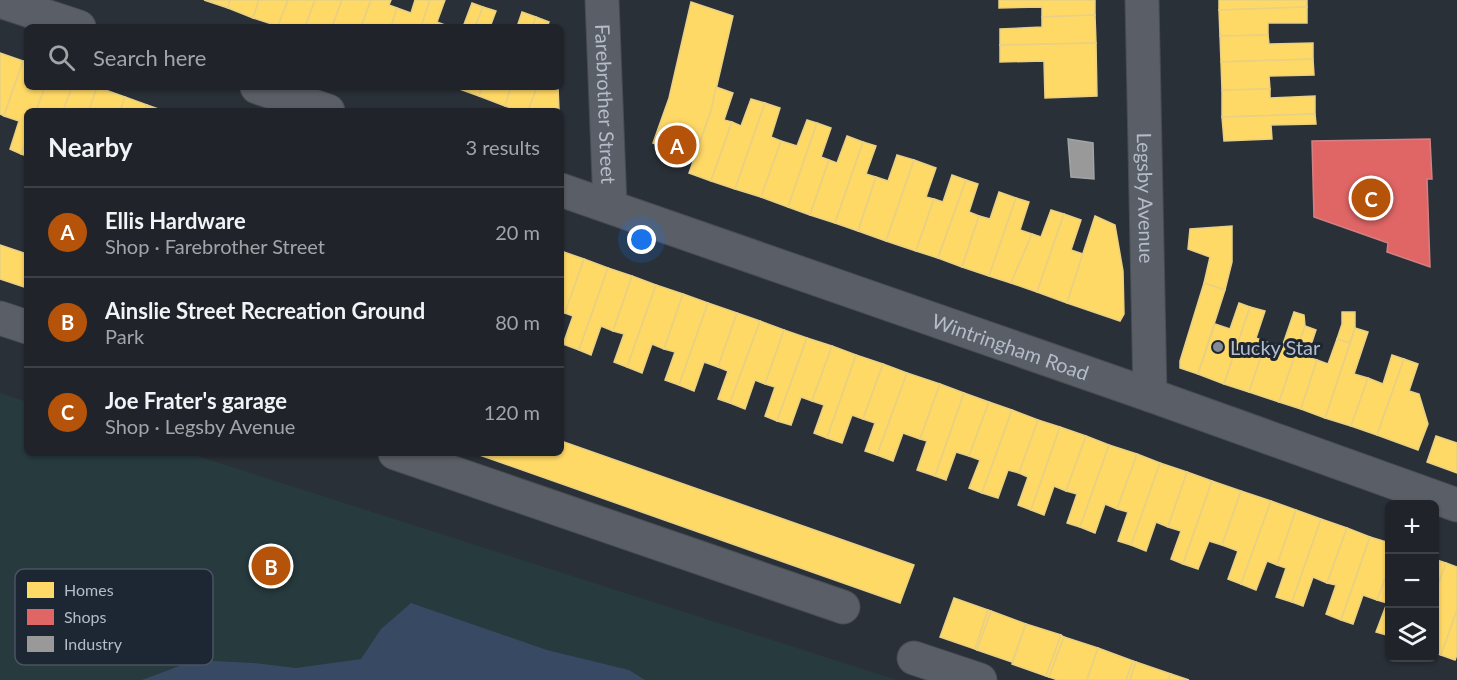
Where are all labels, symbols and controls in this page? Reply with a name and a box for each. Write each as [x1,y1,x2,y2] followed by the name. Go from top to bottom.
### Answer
[591,23,621,184] street label: Farebrother Street
[24,24,564,90] search box
[45,41,78,74] icon: search
[93,44,206,71] text: Search here
[658,122,696,168] pin: A
[48,131,133,163] text: Nearby
[1133,132,1159,264] street label: Legsby Avenue
[465,135,540,159] text: 3 results
[1352,176,1390,220] pin: C
[105,207,246,234] text: Ellis Hardware
[61,220,74,244] text: A
[495,220,540,244] text: 20 m
[627,225,656,254] your location
[105,234,325,258] text: Shop · Farebrother Street
[105,297,425,324] text: Ainslie Street Recreation Ground
[929,308,1092,385] street label: Wintringham Road
[61,310,74,334] text: B
[495,310,540,334] text: 80 m
[105,324,144,348] text: Park
[1230,335,1321,359] place label: Lucky Star
[1211,340,1225,354] marker: Lucky Star
[105,387,287,414] text: Joe Frater's garage
[61,400,74,424] text: C
[484,400,540,424] text: 120 m
[105,414,295,438] text: Shop · Legsby Avenue
[1385,500,1439,662] map controls
[1385,500,1439,554] button: +
[252,544,290,588] pin: B
[1385,554,1439,608] button: −
[15,569,213,665] legend
[64,580,114,599] text: Homes
[64,607,107,626] text: Shops
[1385,608,1439,662] button: layers
[64,634,123,653] text: Industry

